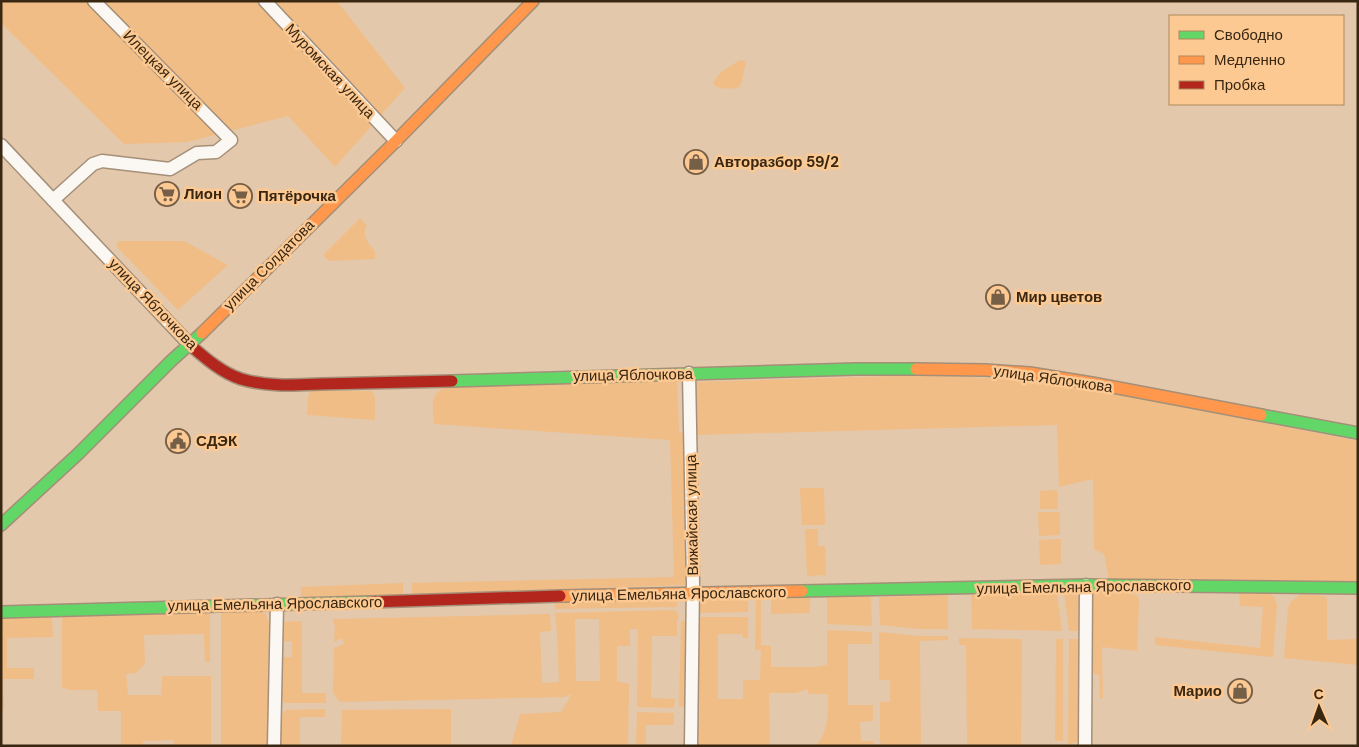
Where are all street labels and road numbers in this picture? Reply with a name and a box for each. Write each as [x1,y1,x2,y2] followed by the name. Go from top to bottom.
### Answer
[281,19,380,123] street label: Муромская улица
[119,26,208,115] street label: Илецкая улица
[219,215,319,315] street label: улица Солдатова
[104,254,202,355] street label: улица Яблочкова
[992,361,1114,397] street label: улица Яблочкова
[573,364,694,386] street label: улица Яблочкова
[681,454,703,576] street label: Вижайская улица
[977,575,1191,599] street label: улица Емельяна Ярославского
[572,582,786,606] street label: улица Емельяна Ярославского
[168,592,382,616] street label: улица Емельяна Ярославского

